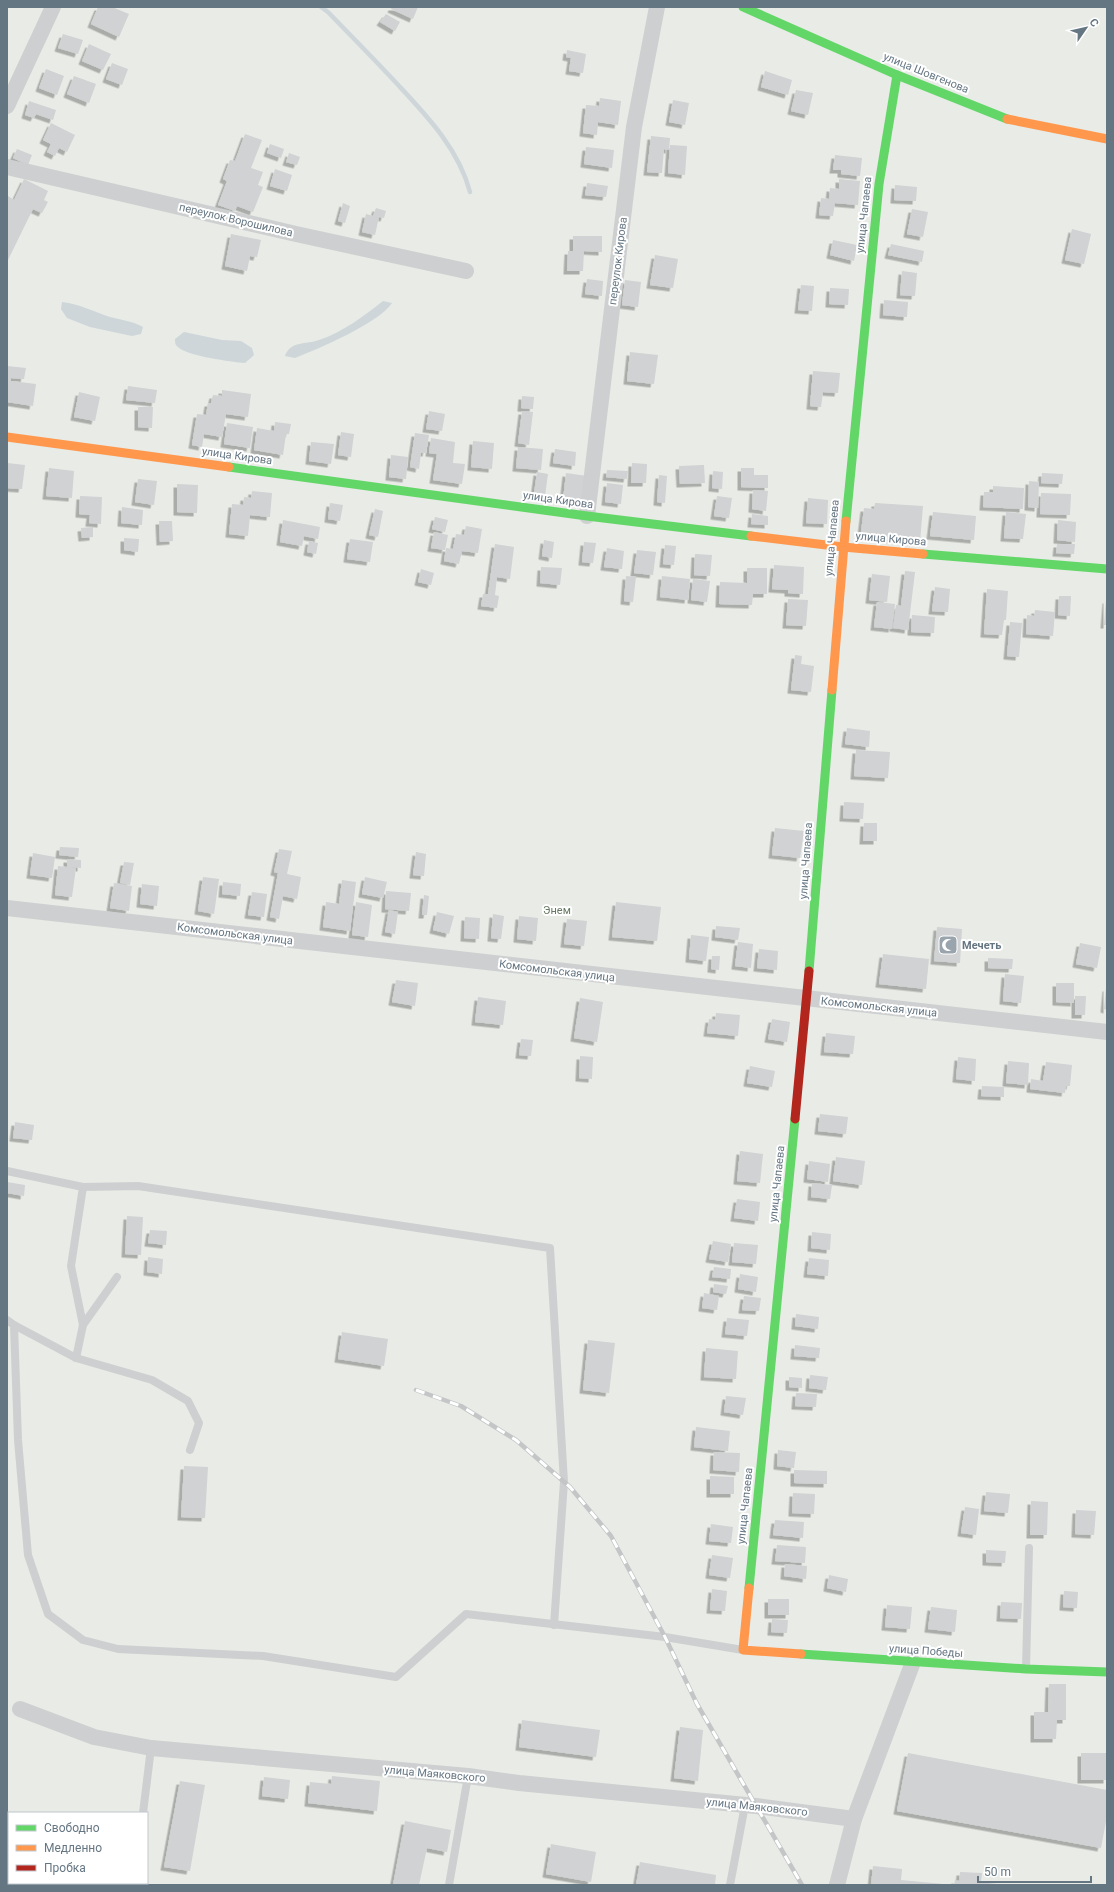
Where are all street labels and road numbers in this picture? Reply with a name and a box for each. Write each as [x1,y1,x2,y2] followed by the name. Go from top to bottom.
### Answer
[881,50,971,96] street label: улица Шовгенова
[854,176,874,254] street label: улица Чапаева
[178,201,294,239] street label: переулок Ворошилова
[606,216,630,306] street label: переулок Кирова
[201,445,273,467] street label: улица Кирова
[522,489,594,511] street label: улица Кирова
[822,499,842,577] street label: улица Чапаева
[855,529,927,549] street label: улица Кирова
[797,822,815,900] street label: улица Чапаева
[176,920,294,948] street label: Комсомольская улица
[498,957,616,985] street label: Комсомольская улица
[820,994,938,1020] street label: Комсомольская улица
[767,1145,787,1223] street label: улица Чапаева
[735,1467,755,1545] street label: улица Чапаева
[889,1642,963,1660] street label: улица Победы
[384,1763,486,1785] street label: улица Маяковского
[706,1795,808,1819] street label: улица Маяковского

